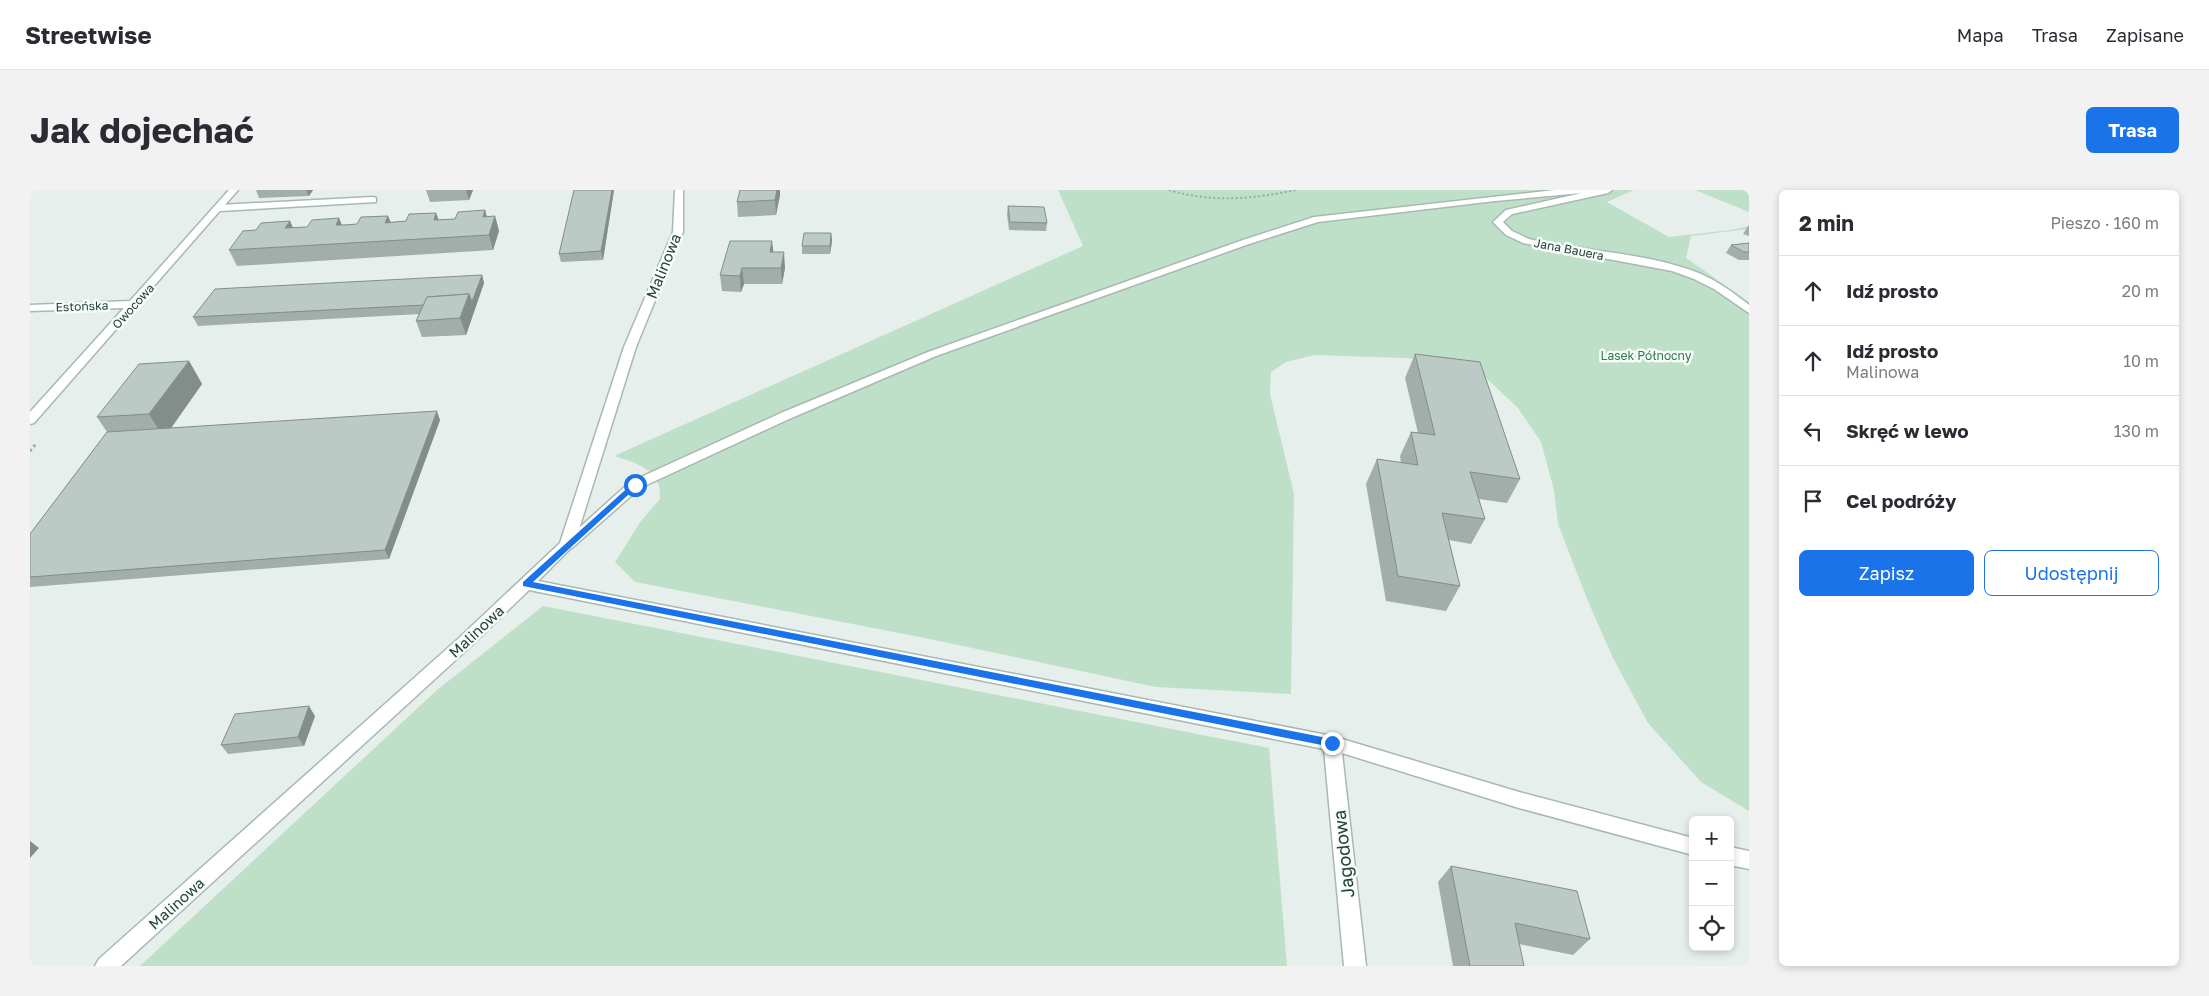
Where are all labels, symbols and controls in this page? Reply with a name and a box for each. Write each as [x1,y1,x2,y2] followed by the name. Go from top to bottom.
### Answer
[25,20,152,49] text: Streetwise
[1957,24,2004,46] text: Mapa
[2032,24,2078,46] text: Trasa
[2106,24,2184,46] text: Zapisane
[2086,107,2179,153] button: Trasa
[30,109,254,151] text: Jak dojechać
[1799,210,1854,236] text: 2 min
[2050,213,2159,233] text: Pieszo · 160 m
[642,231,684,301] street label: Malinowa
[1533,235,1605,263] street label: Jana Bauera
[1799,277,1827,305] icon: ahead
[1846,279,1938,302] text: Idź prosto
[109,280,157,332] street label: Owocowa
[2122,281,2159,301] text: 20 m
[55,298,109,314] street label: Estońska
[1846,339,1938,362] text: Idź prosto
[1799,347,1827,375] icon: ahead
[1601,348,1692,363] park label: Lasek Północny
[2123,351,2159,371] text: 10 m
[1846,362,1919,382] text: Malinowa
[1799,417,1827,445] icon: left
[1846,419,1969,442] text: Skręć w lewo
[2114,421,2159,441] text: 130 m
[624,474,647,497] route start
[1799,487,1827,515] icon: arrive
[1846,489,1956,512] text: Cel podróży
[1799,550,1974,596] button: Zapisz
[1984,550,2159,596] button: Udostępnij
[445,601,507,661] street label: Malinowa
[1321,732,1344,755] route end
[1327,809,1359,899] street label: Jagodowa
[1689,816,1734,951] map controls
[1689,816,1734,861] button: +
[1689,861,1734,906] button: −
[144,873,208,933] street label: Malinowa
[1689,906,1734,951] button: locate

